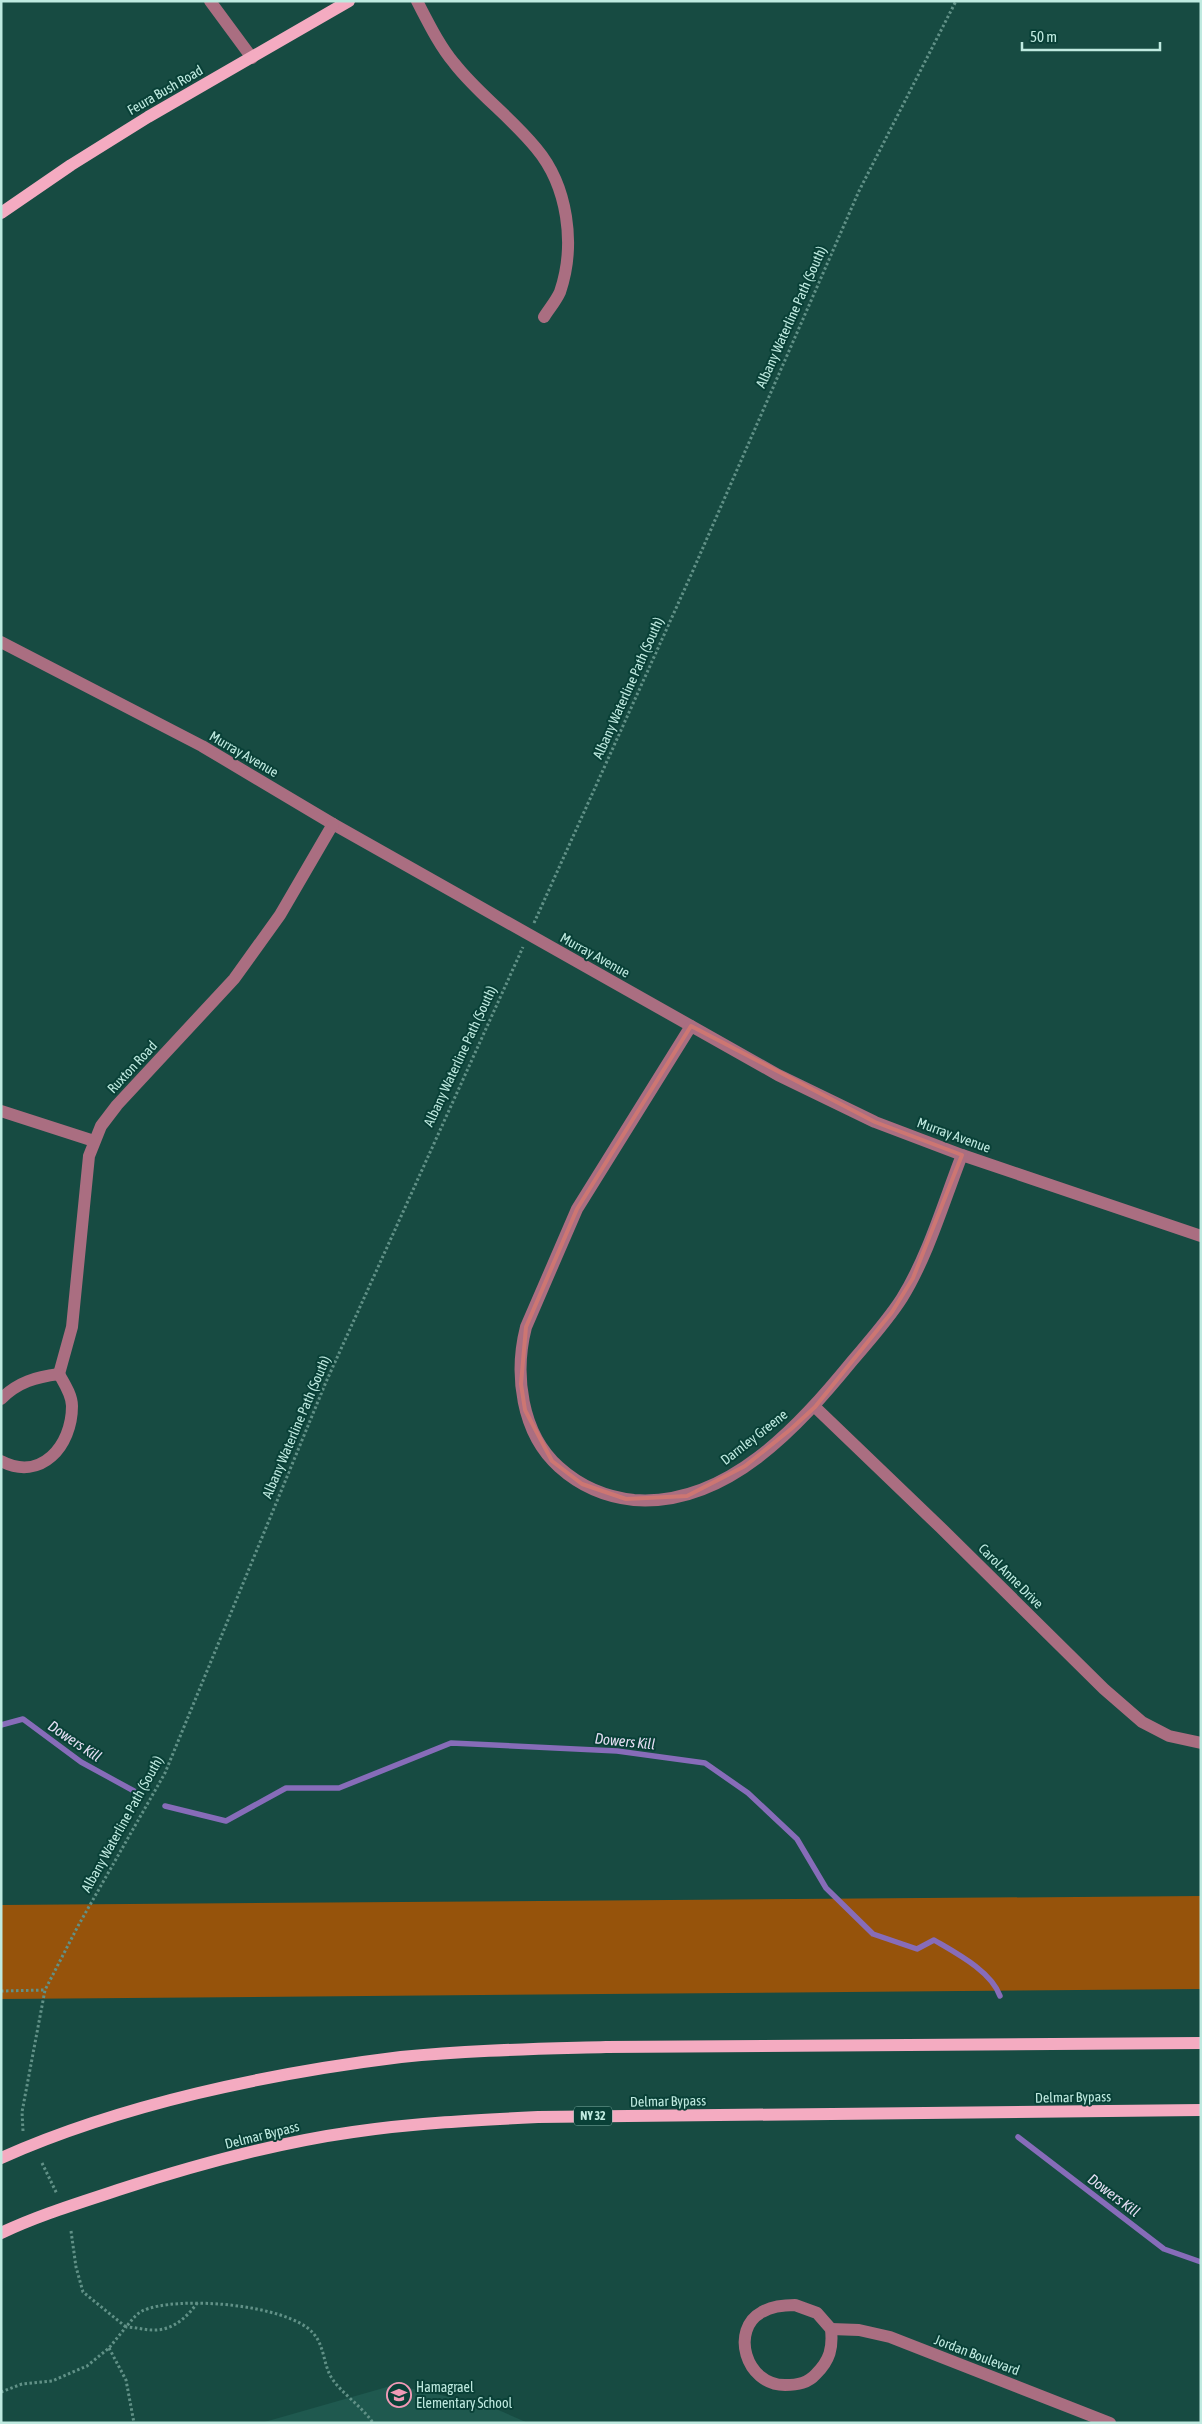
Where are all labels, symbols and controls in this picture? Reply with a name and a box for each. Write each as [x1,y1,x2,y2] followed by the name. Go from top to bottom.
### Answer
[1022,20,1160,52] scale bar
[1030,28,1057,45] text: 50 m
[124,62,206,118] street label: Feura Bush Road
[752,244,830,390] street label: Albany Waterline Path (South)
[589,615,667,761] street label: Albany Waterline Path (South)
[207,728,281,780] street label: Murray Avenue
[557,929,633,981] street label: Murray Avenue
[420,983,500,1129] street label: Albany Waterline Path (South)
[104,1038,160,1096] street label: Ruxton Road
[915,1114,993,1156] street label: Murray Avenue
[259,1353,333,1501] street label: Albany Waterline Path (South)
[718,1406,790,1468] street label: Darnley Greene
[975,1540,1047,1612] street label: Carol Anne Drive
[45,1717,105,1765] water label: Dowers Kill
[594,1729,656,1753] water label: Dowers Kill
[78,1753,166,1895] street label: Albany Waterline Path (South)
[1035,2088,1111,2106] street label: Delmar Bypass
[630,2092,706,2110] street label: Delmar Bypass
[574,2106,612,2126] road number: NY 32
[223,2118,301,2152] street label: Delmar Bypass
[1085,2170,1143,2220] water label: Dowers Kill
[932,2331,1022,2379] street label: Jordan Boulevard
[416,2379,512,2411] place label: Hamagrael Elementary School
[386,2382,412,2408] school or university icon: Hamagrael Elementary School

